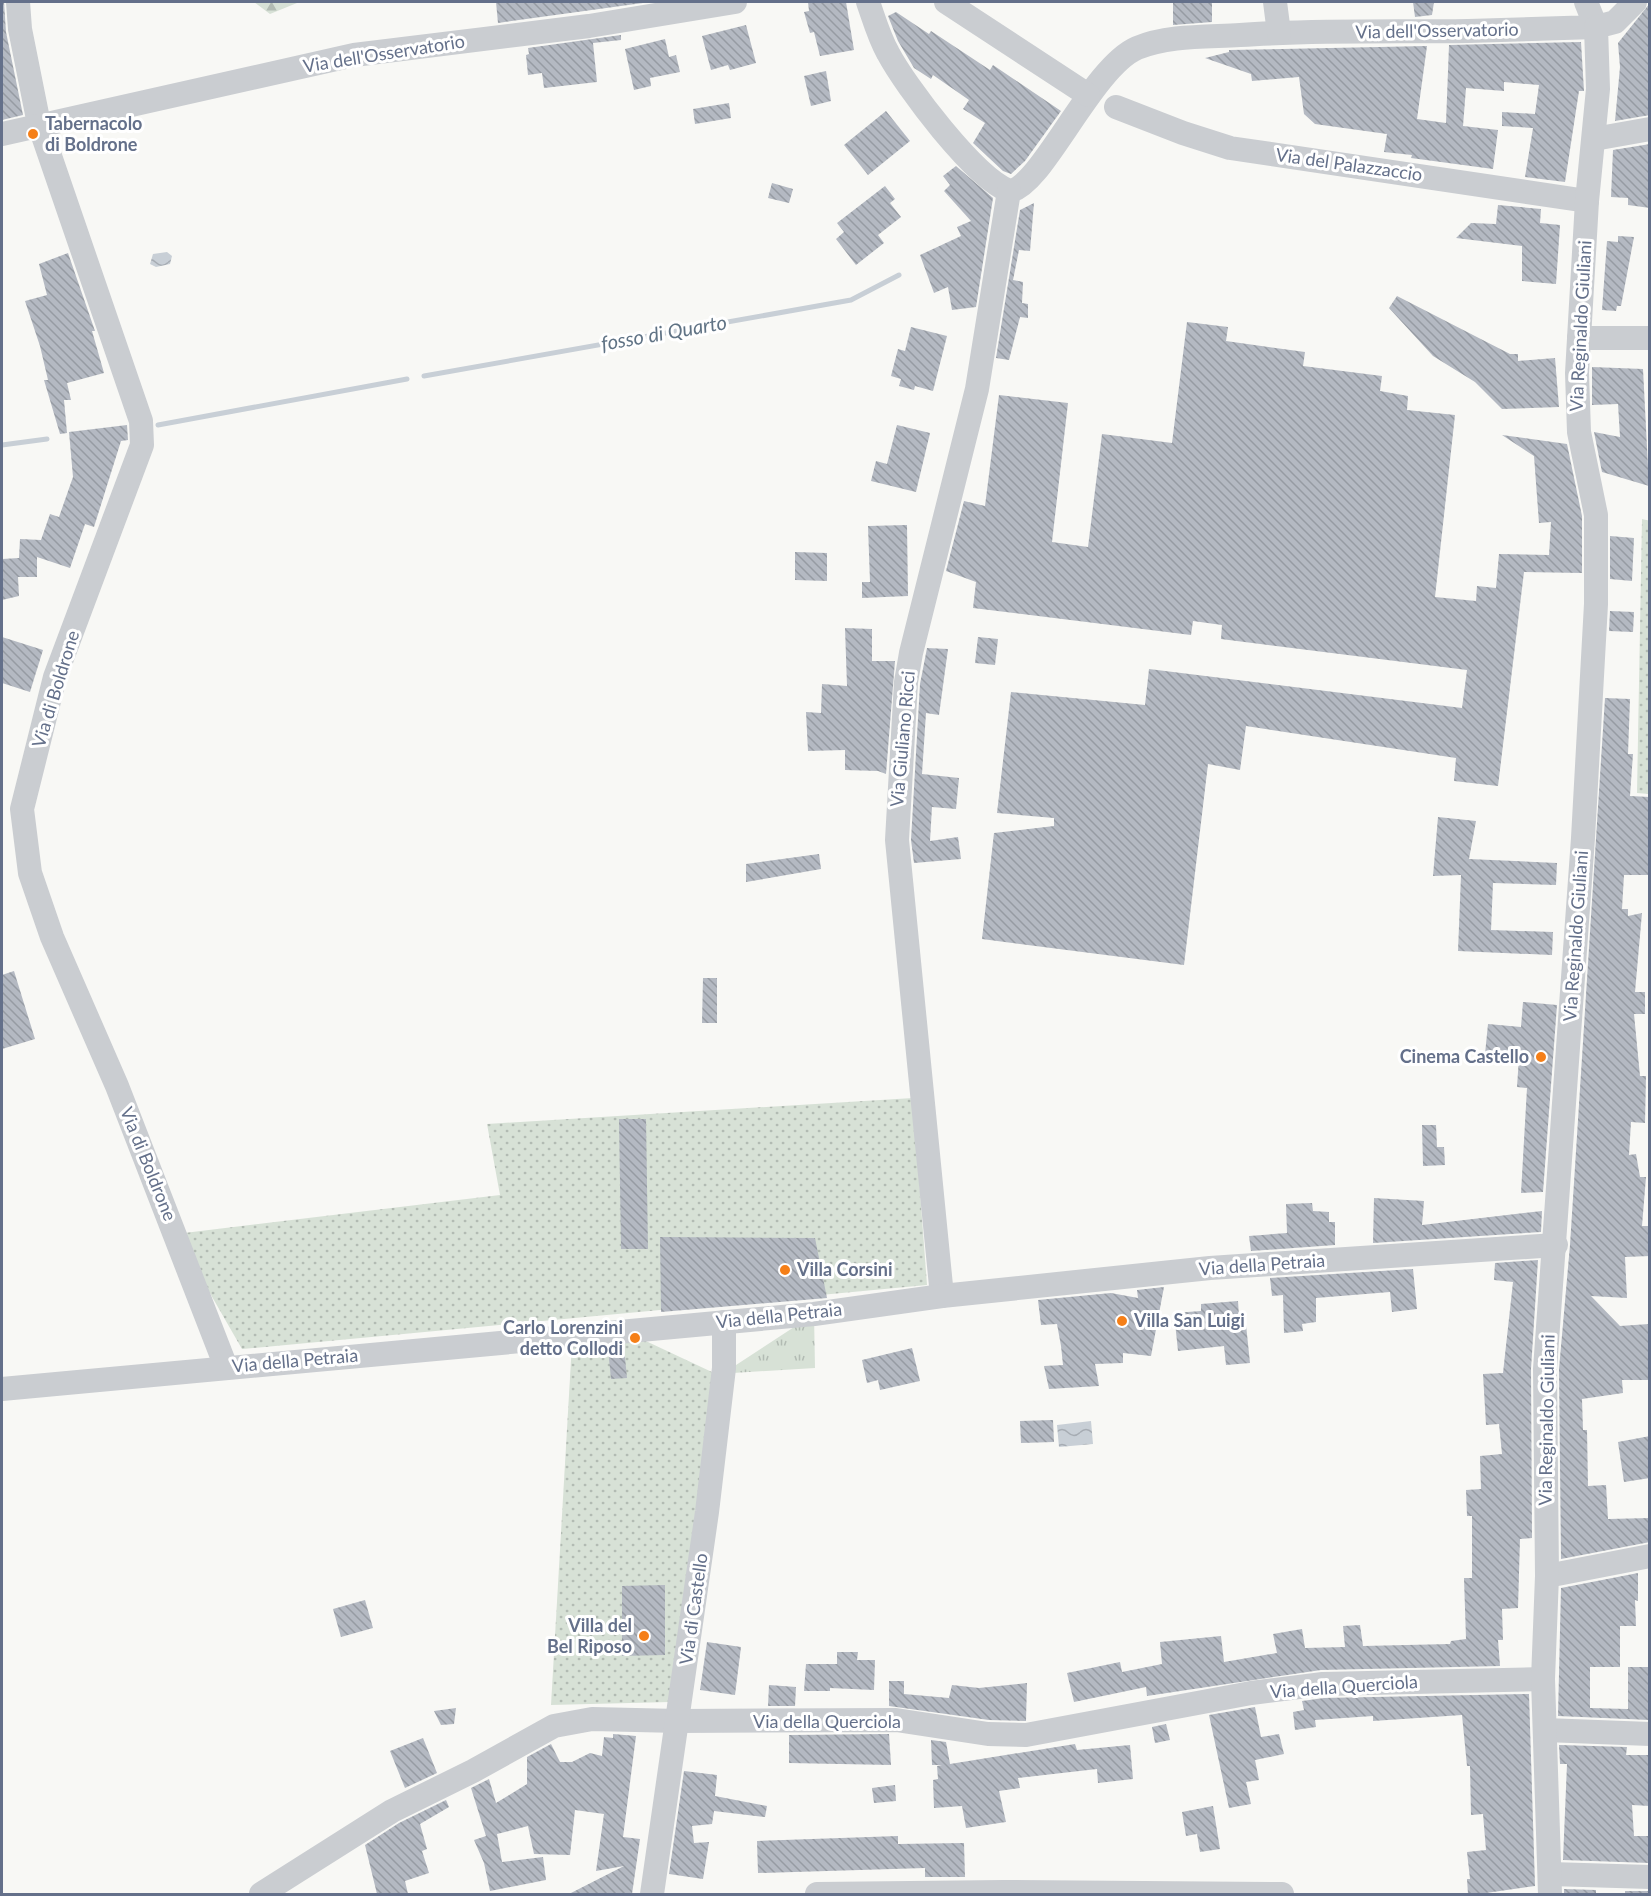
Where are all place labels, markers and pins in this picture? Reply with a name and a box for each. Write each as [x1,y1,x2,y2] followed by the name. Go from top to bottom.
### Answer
[45,112,142,155] place label: Tabernacolo di Boldrone
[26,127,40,141] marker: Tabernacolo di Boldrone
[1400,1045,1529,1067] place label: Cinema Castello
[1534,1050,1548,1064] marker: Cinema Castello
[796,1258,892,1280] place label: Villa Corsini
[778,1263,792,1277] marker: Villa Corsini
[1133,1309,1245,1331] place label: Villa San Luigi
[1115,1314,1129,1328] marker: Villa San Luigi
[503,1316,623,1359] place label: Carlo Lorenzini detto Collodi
[628,1331,642,1345] marker: Carlo Lorenzini detto Collodi
[547,1614,632,1657] place label: Villa del Bel Riposo
[637,1629,651,1643] marker: Villa del Bel Riposo

